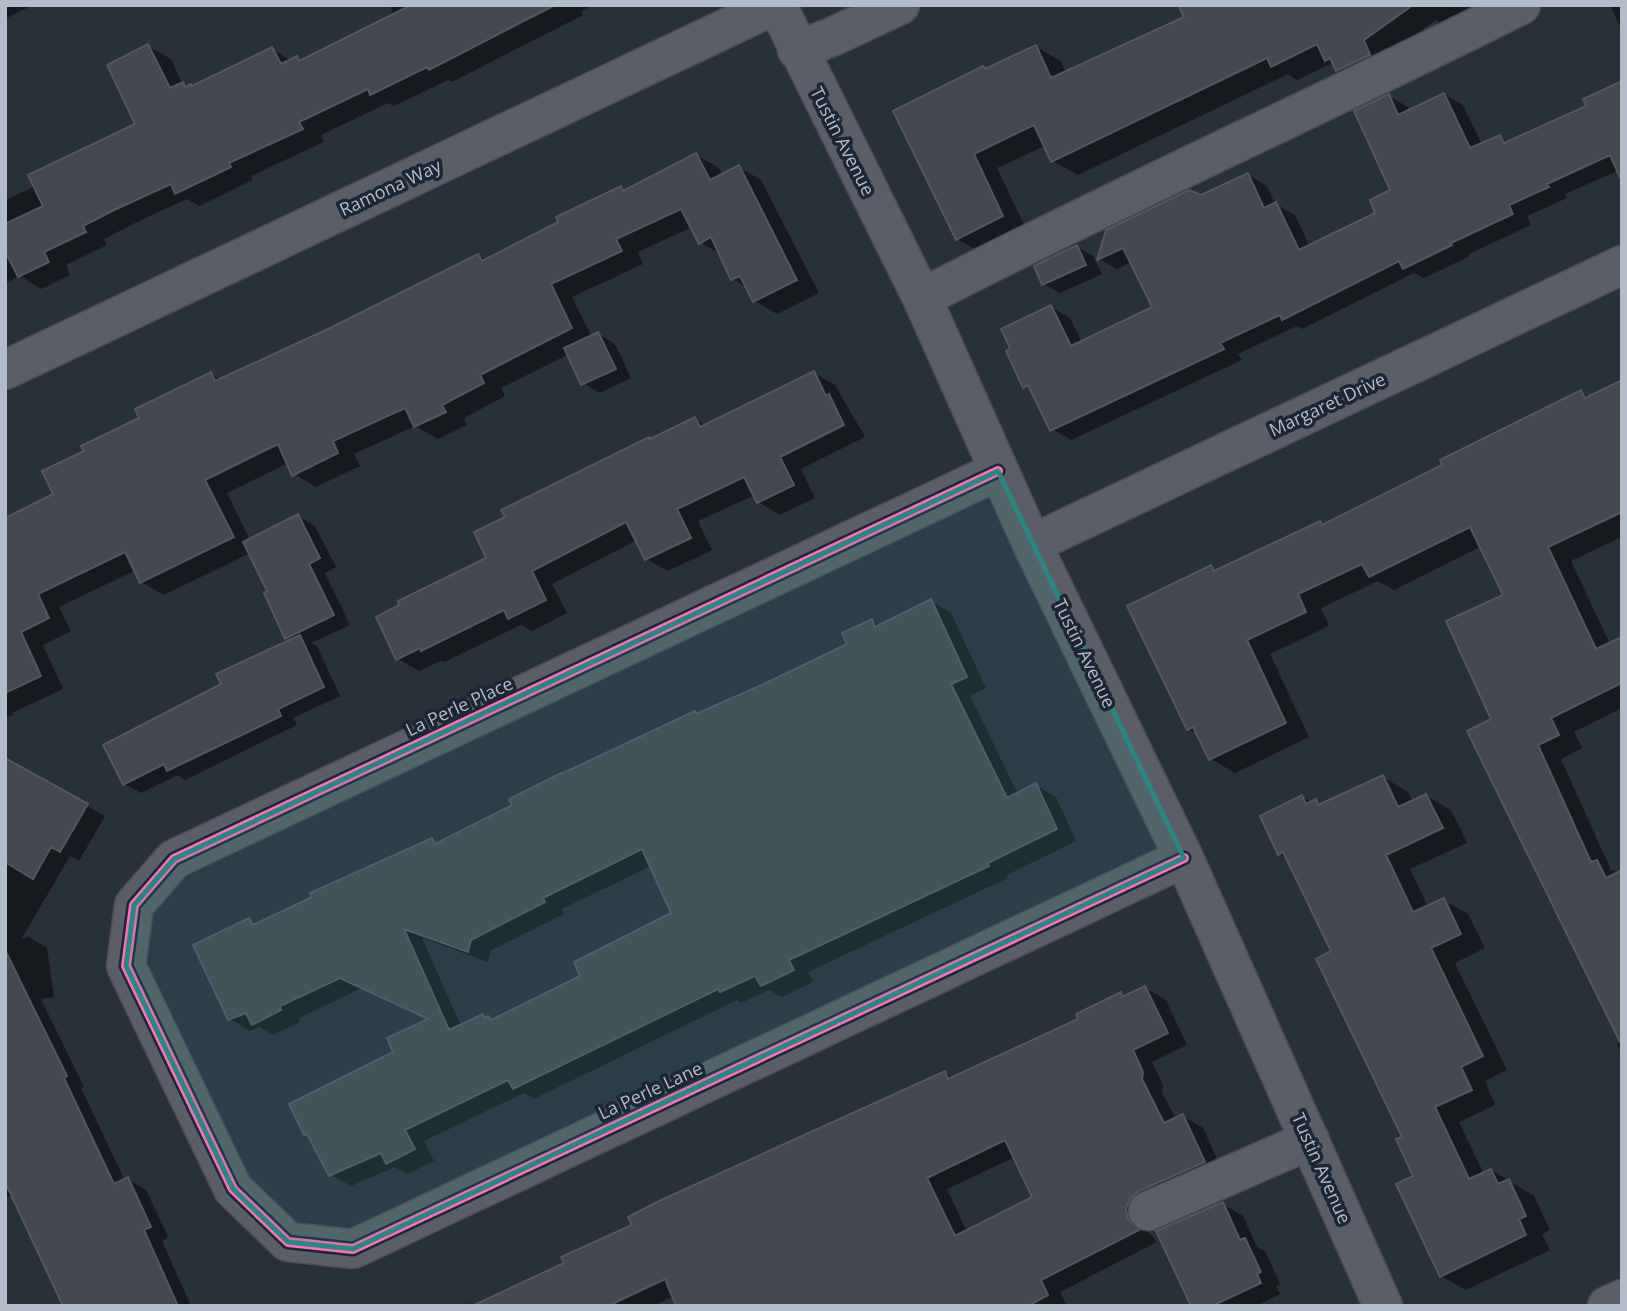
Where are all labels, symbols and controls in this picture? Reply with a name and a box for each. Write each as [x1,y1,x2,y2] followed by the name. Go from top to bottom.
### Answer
[805,83,881,199] street label: Tustin Avenue
[335,152,446,221] street label: Ramona Way
[1265,367,1389,441] street label: Margaret Drive
[1048,594,1122,712] street label: Tustin Avenue
[401,671,517,741] street label: La Perle Place
[594,1055,706,1125] street label: La Perle Lane
[1287,1109,1357,1227] street label: Tustin Avenue

